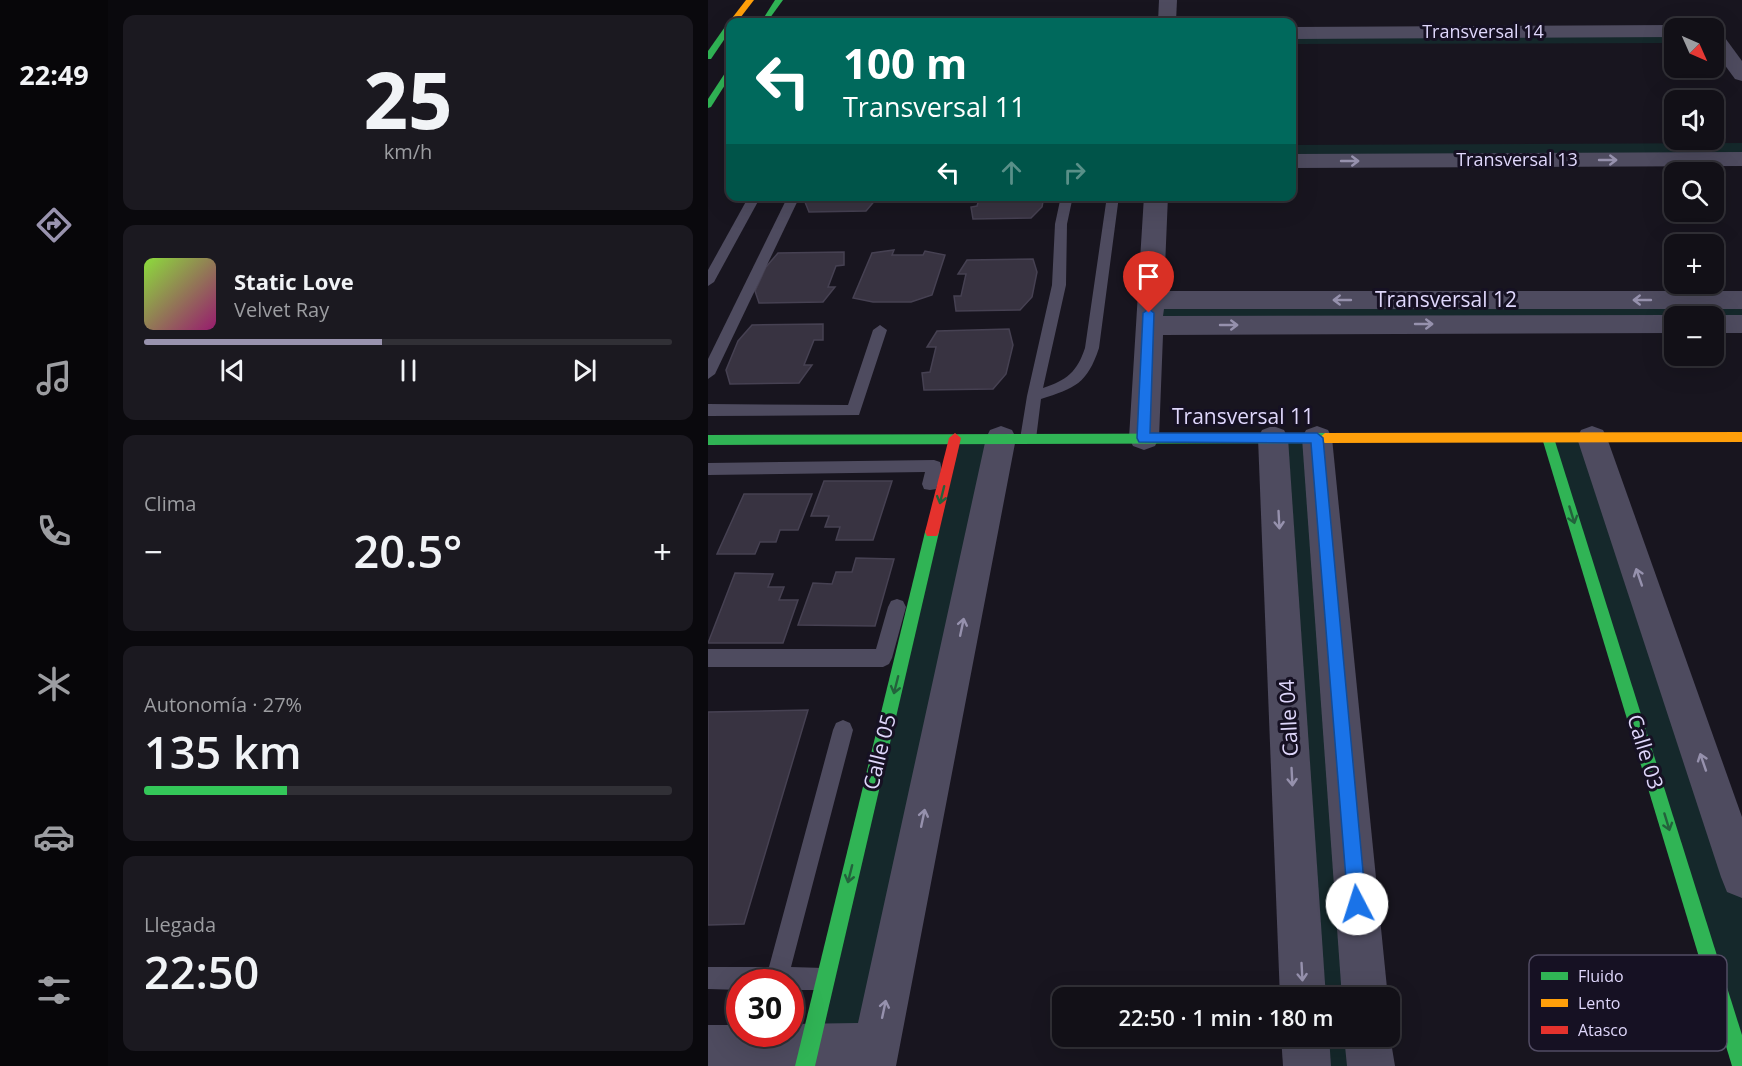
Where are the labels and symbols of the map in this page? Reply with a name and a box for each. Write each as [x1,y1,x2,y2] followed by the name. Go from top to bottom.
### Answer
[1664,18,1724,78] north arrow
[1422,19,1544,43] street label: Transversal 14
[1456,147,1578,171] street label: Transversal 13
[1597,154,1617,166] one-way arrow
[1339,155,1359,167] one-way arrow
[1123,251,1174,313] pin
[1375,285,1517,313] street label: Transversal 12
[1332,294,1352,306] one-way arrow
[1632,294,1652,306] one-way arrow
[1414,318,1434,330] one-way arrow
[1219,319,1239,331] one-way arrow
[1172,402,1314,430] street label: Transversal 11
[935,486,947,505] one-way arrow
[1567,505,1578,524] one-way arrow
[1274,509,1285,529] one-way arrow
[1633,568,1644,587] one-way arrow
[957,617,968,637] one-way arrow
[890,675,902,694] one-way arrow
[1272,679,1304,757] street label: Calle 04
[856,711,902,792] street label: Calle 05
[1621,711,1671,793] street label: Calle 03
[1696,753,1707,772] one-way arrow
[1287,767,1298,787] one-way arrow
[918,808,929,828] one-way arrow
[1662,812,1673,831] one-way arrow
[844,865,856,884] one-way arrow
[1325,872,1389,936] position arrow
[1529,955,1727,1051] legend
[1297,961,1308,981] one-way arrow
[1578,965,1624,987] text: Fluido
[726,969,804,1047] speed limit sign: 30
[1578,992,1620,1014] text: Lento
[878,999,890,1018] one-way arrow
[1578,1019,1628,1041] text: Atasco

